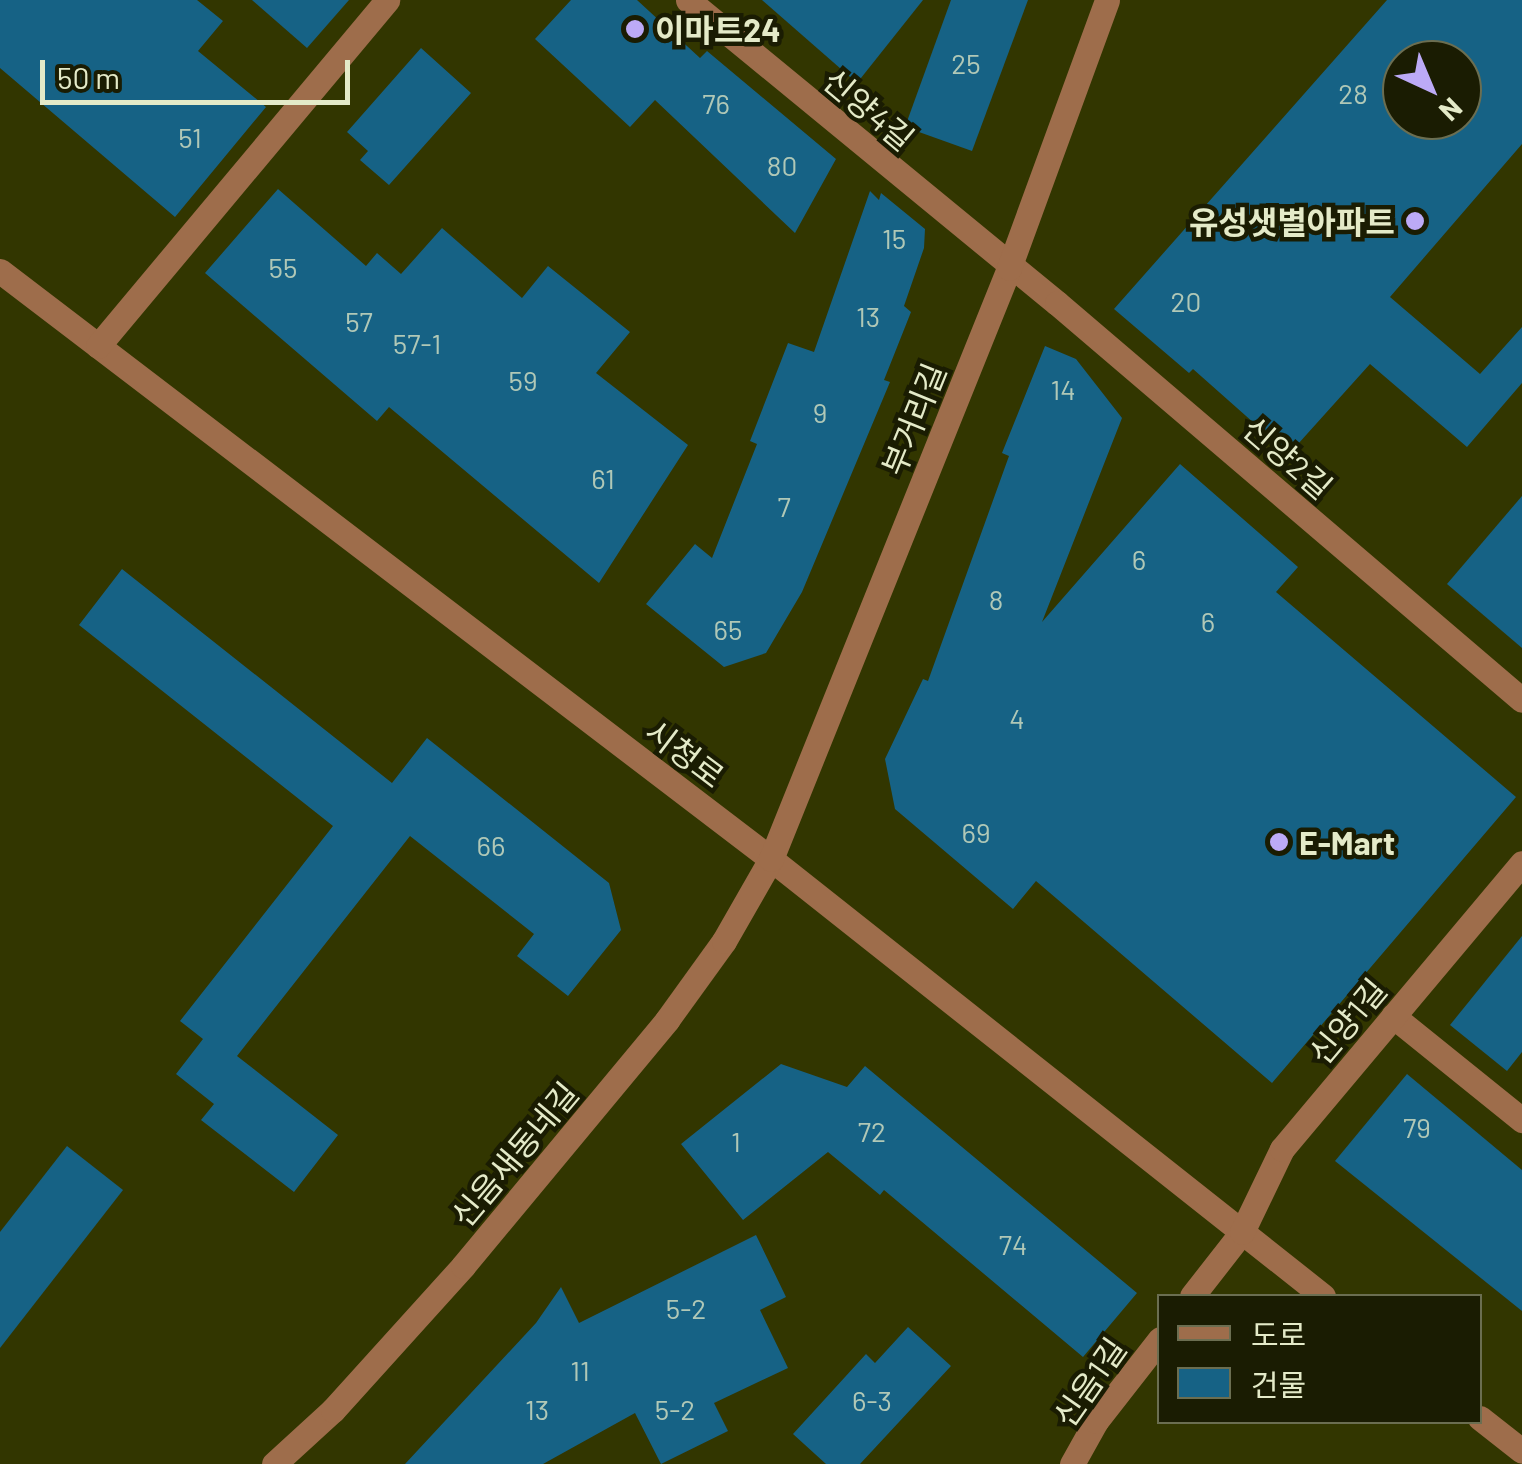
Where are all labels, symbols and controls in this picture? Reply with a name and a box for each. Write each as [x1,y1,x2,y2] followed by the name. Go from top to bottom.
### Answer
[655,10,781,48] place label: 이마트24
[624,18,646,40] marker: 이마트24
[45,40,355,102] scale bar
[1382,40,1482,140] north arrow
[951,46,981,80] house number: 25
[57,59,120,95] text: 50 m
[816,60,922,158] street label: 신양4길
[1338,76,1368,110] house number: 28
[702,86,730,120] house number: 76
[1433,91,1470,129] text: N
[178,120,202,154] house number: 51
[767,148,797,182] house number: 80
[1189,202,1395,240] place label: 유성샛별아파트
[1404,210,1426,232] marker: 유성샛별아파트
[882,221,906,255] house number: 15
[269,250,297,284] house number: 55
[1171,284,1201,318] house number: 20
[856,299,880,333] house number: 13
[345,304,373,338] house number: 57
[393,326,441,360] house number: 57-1
[873,357,953,481] street label: 부거리길
[509,363,537,397] house number: 59
[1050,372,1076,406] house number: 14
[813,395,827,429] house number: 9
[1236,408,1340,506] street label: 신양2길
[591,461,615,495] house number: 61
[777,489,791,523] house number: 7
[1132,542,1146,576] house number: 6
[989,582,1003,616] house number: 8
[1201,604,1215,638] house number: 6
[714,612,742,646] house number: 65
[1009,701,1025,735] house number: 4
[638,711,732,795] street label: 시청로
[961,815,991,849] house number: 69
[1299,823,1395,861] place label: E-Mart
[477,828,505,862] house number: 66
[1268,831,1290,853] marker: E-Mart
[1300,971,1394,1071] street label: 신양1길
[443,1074,585,1234] street label: 신음새동네길
[1403,1110,1431,1144] house number: 79
[858,1114,886,1148] house number: 72
[731,1124,741,1158] house number: 1
[999,1227,1027,1261] house number: 74
[666,1291,706,1325] house number: 5-2
[1157,1294,1482,1424] legend
[1251,1316,1306,1352] text: 도로
[1045,1330,1133,1434] street label: 신음1길
[570,1353,590,1387] house number: 11
[1251,1366,1306,1402] text: 건물
[852,1383,892,1417] house number: 6-3
[525,1392,549,1426] house number: 13
[655,1392,695,1426] house number: 5-2

